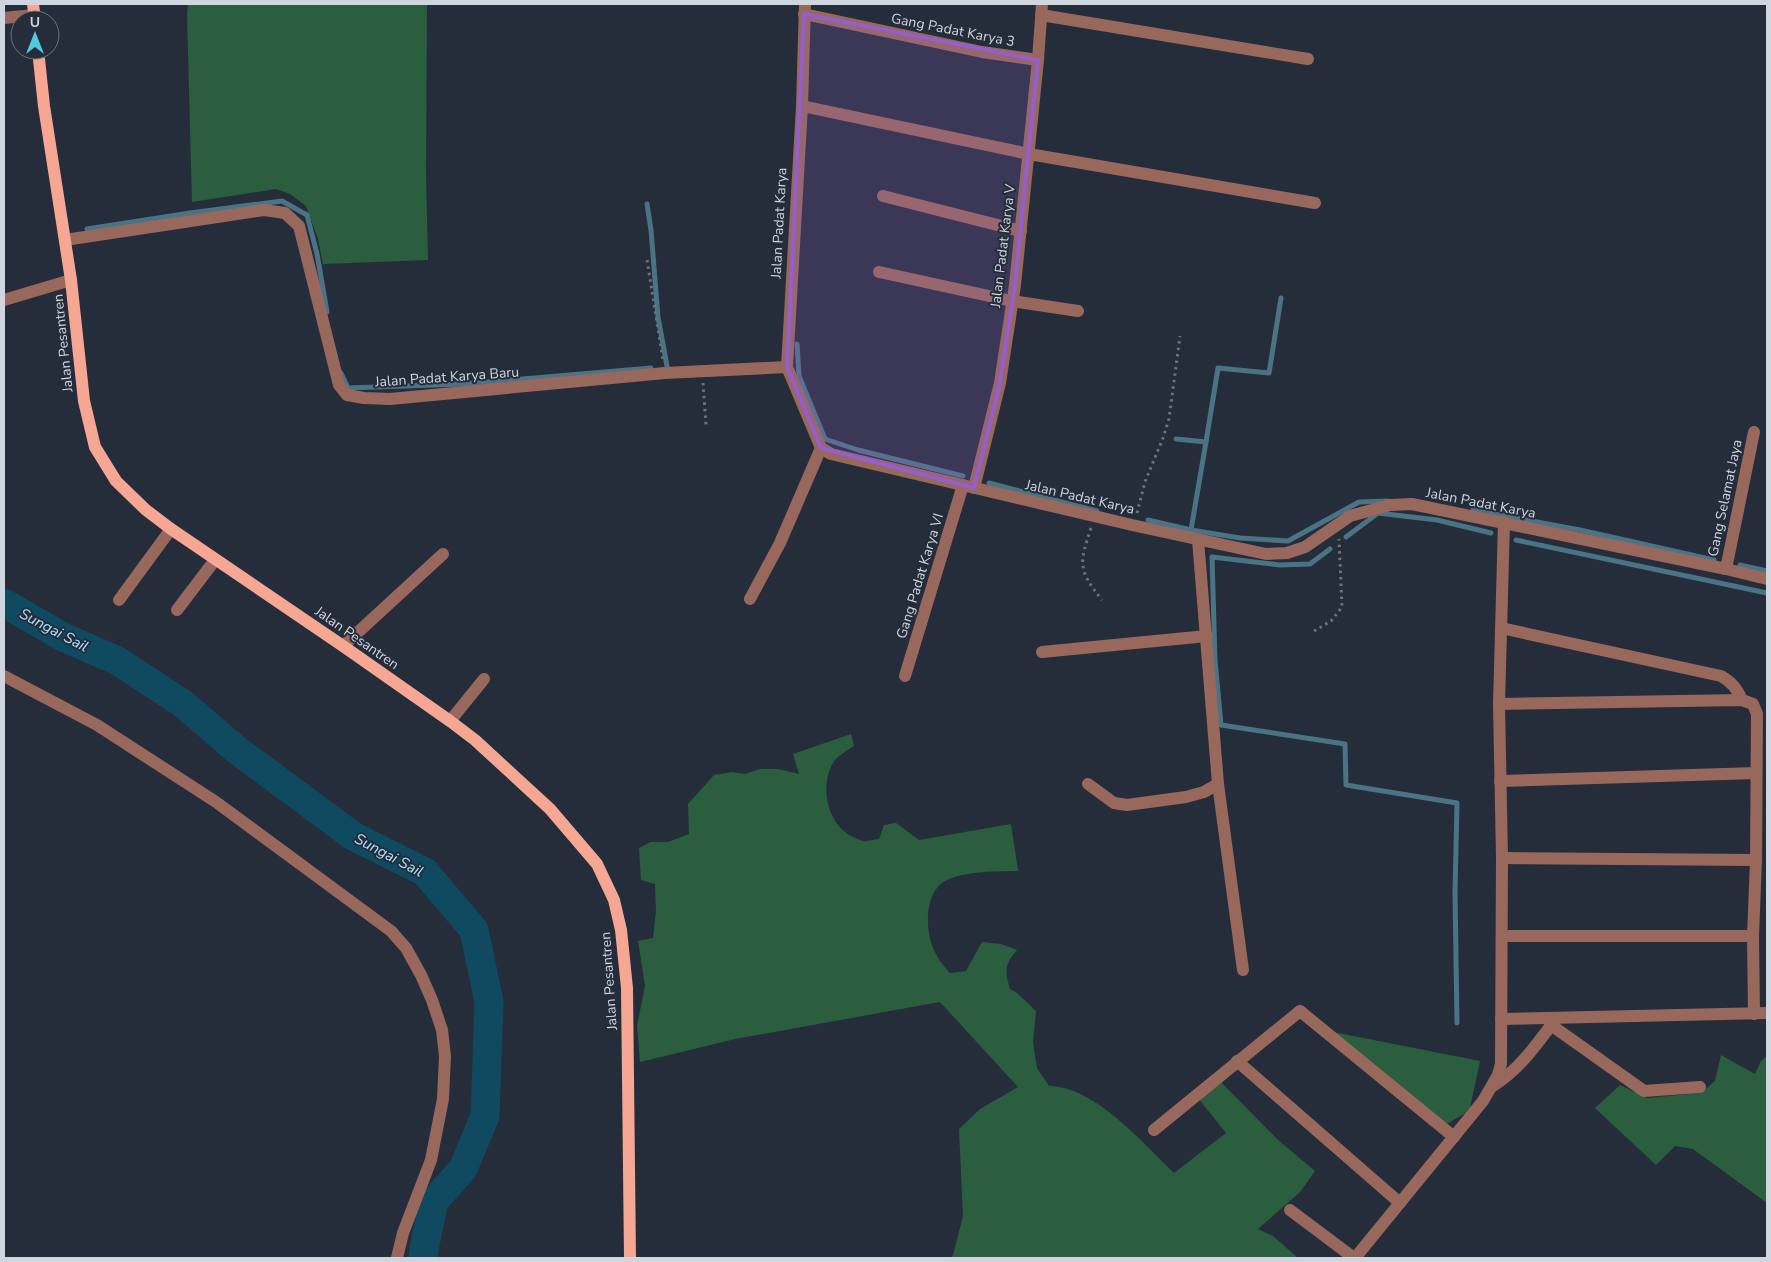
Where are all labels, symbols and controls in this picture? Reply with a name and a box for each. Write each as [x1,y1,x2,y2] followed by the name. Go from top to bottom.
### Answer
[890,9,1016,51] street label: Gang Padat Karya 3
[10,10,60,60] north arrow
[30,13,40,32] text: U
[767,167,791,280] street label: Jalan Padat Karya
[986,183,1020,310] street label: Jalan Padat Karya V
[48,293,78,394] street label: Jalan Pesantren
[373,362,520,392] street label: Jalan Padat Karya Baru
[1703,438,1747,558] street label: Gang Selamat Jaya
[1023,475,1136,519] street label: Jalan Padat Karya
[1424,483,1537,523] street label: Jalan Padat Karya
[892,511,948,641] street label: Gang Padat Karya VI
[310,601,403,674] street label: Jalan Pesantren
[16,603,92,657] water label: Sungai Sail
[351,828,427,882] water label: Sungai Sail
[596,931,622,1032] street label: Jalan Pesantren

